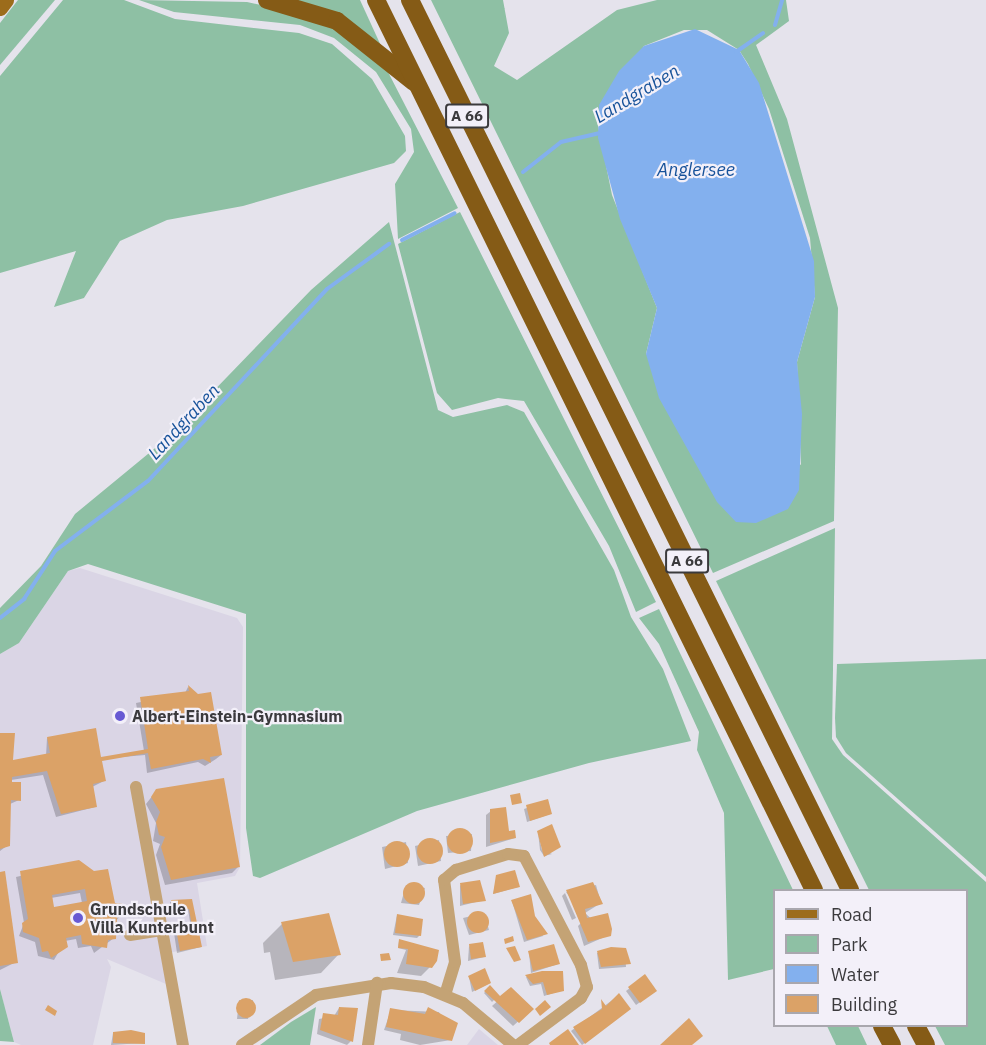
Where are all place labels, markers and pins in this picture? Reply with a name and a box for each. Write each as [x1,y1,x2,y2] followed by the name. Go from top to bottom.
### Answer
[132,706,343,726] place label: Albert-Einstein-Gymnasium
[113,709,127,723] marker: Albert-Einstein-Gymnasium
[90,899,214,937] place label: Grundschule Villa Kunterbunt
[71,911,85,925] marker: Grundschule Villa Kunterbunt

